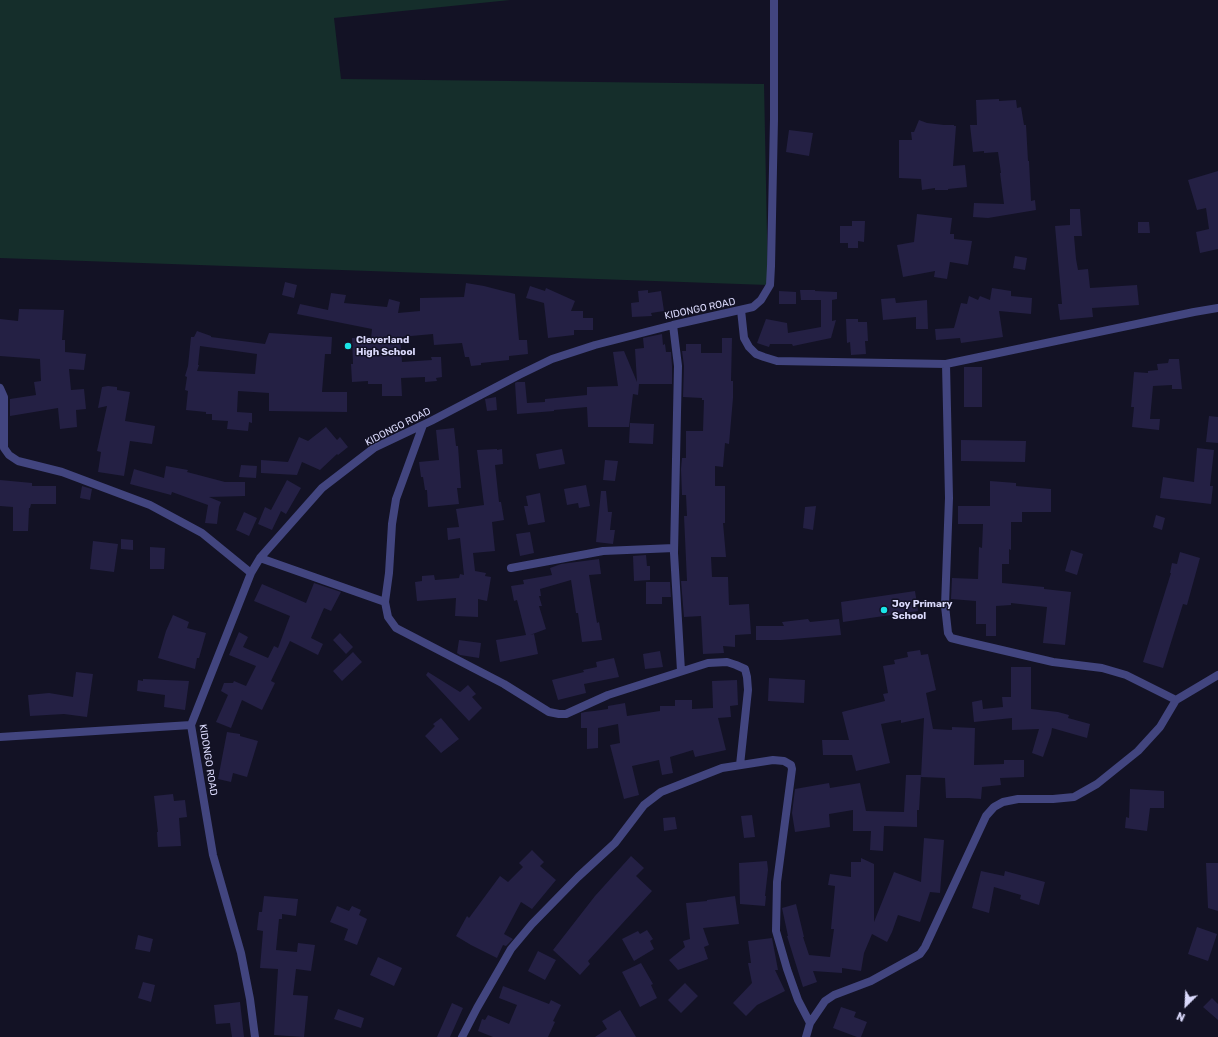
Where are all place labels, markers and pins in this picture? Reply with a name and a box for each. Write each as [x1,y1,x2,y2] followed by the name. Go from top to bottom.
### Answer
[356,334,415,358] place label: Cleverland High School
[343,341,353,351] marker: Cleverland High School
[892,598,952,622] place label: Joy Primary School
[879,605,889,615] marker: Joy Primary School

